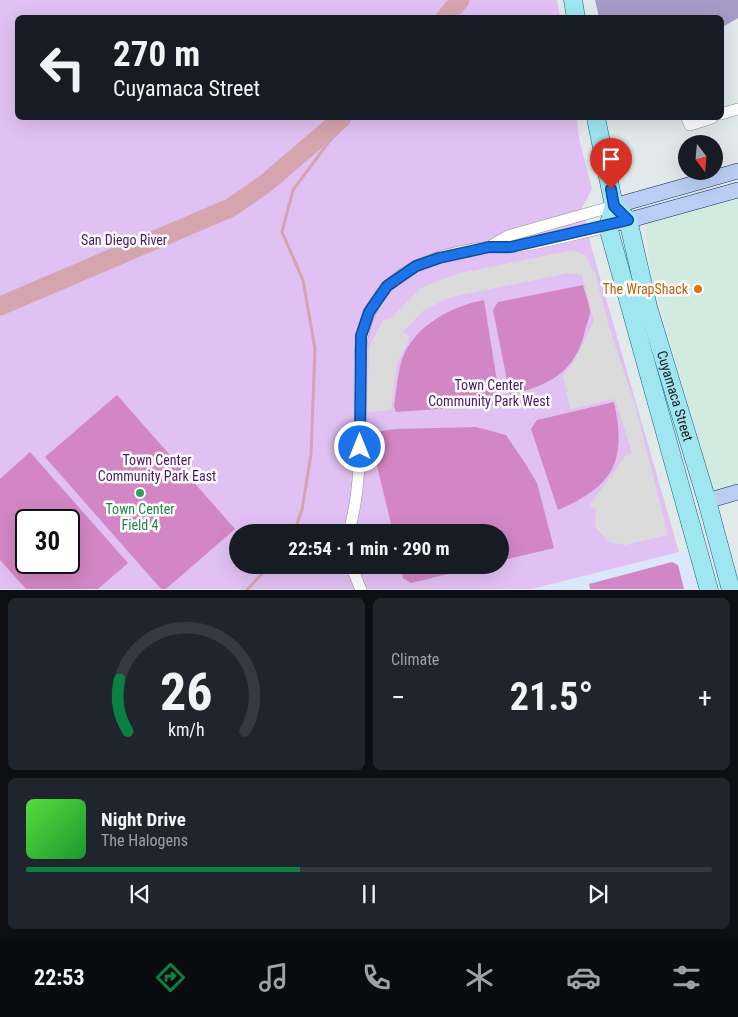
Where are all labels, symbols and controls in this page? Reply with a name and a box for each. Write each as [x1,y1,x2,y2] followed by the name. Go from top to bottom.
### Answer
[113,34,200,75] text: 270 m
[30,35,95,100] icon: left
[113,76,260,101] text: Cuyamaca Street
[678,135,722,180] north arrow
[678,135,723,180] map controls
[590,138,632,189] pin
[597,145,625,173] icon: arrive
[81,232,167,248] park label: San Diego River
[603,281,689,297] place label: The WrapShack
[692,283,704,295] marker: The WrapShack
[654,349,696,443] street label: Cuyamaca Street
[428,377,550,409] park label: Town Center Community Park West
[333,420,385,472] position arrow
[98,452,216,484] park label: Town Center Community Park East
[134,487,146,499] marker: Town Center Field 4
[106,501,174,533] place label: Town Center Field 4
[15,509,80,574] speed limit sign: 30
[288,537,450,560] text: 22:54 · 1 min · 290 m
[391,650,439,669] text: Climate
[160,662,213,723] text: 26
[510,675,593,719] text: 21.5°
[391,681,405,714] text: −
[698,681,712,714] text: +
[168,719,205,740] text: km/h
[101,808,186,831] text: Night Drive
[101,831,188,850] text: The Halogens
[126,880,154,908] icon: previous
[355,880,383,908] icon: pause
[584,880,612,908] icon: next
[153,960,188,995] icon: directions
[256,960,291,995] icon: music
[359,960,394,995] icon: phone
[462,960,497,995] icon: climate
[566,960,601,995] icon: car
[669,960,704,995] icon: filters
[34,965,85,990] text: 22:53

